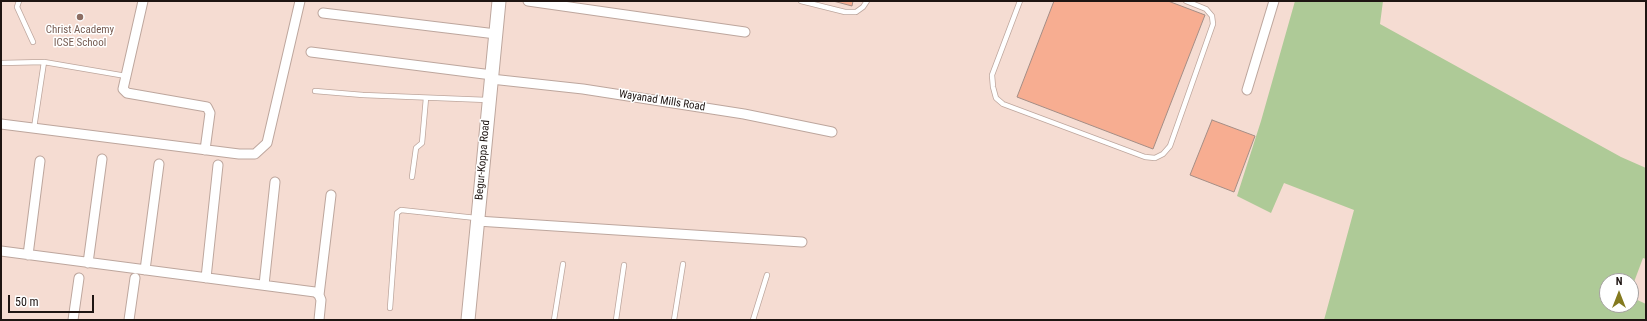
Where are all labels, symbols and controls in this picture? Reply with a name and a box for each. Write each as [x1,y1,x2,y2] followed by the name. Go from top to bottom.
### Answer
[75,12,85,22] marker: Christ Academy ICSE School
[46,23,114,49] place label: Christ Academy ICSE School
[618,88,706,114] street label: Wayanad Mills Road
[473,120,493,200] street label: Begur-Koppa Road
[1599,273,1639,313] north arrow
[1616,275,1622,288] text: N
[10,287,96,313] scale bar
[15,295,39,309] text: 50 m

